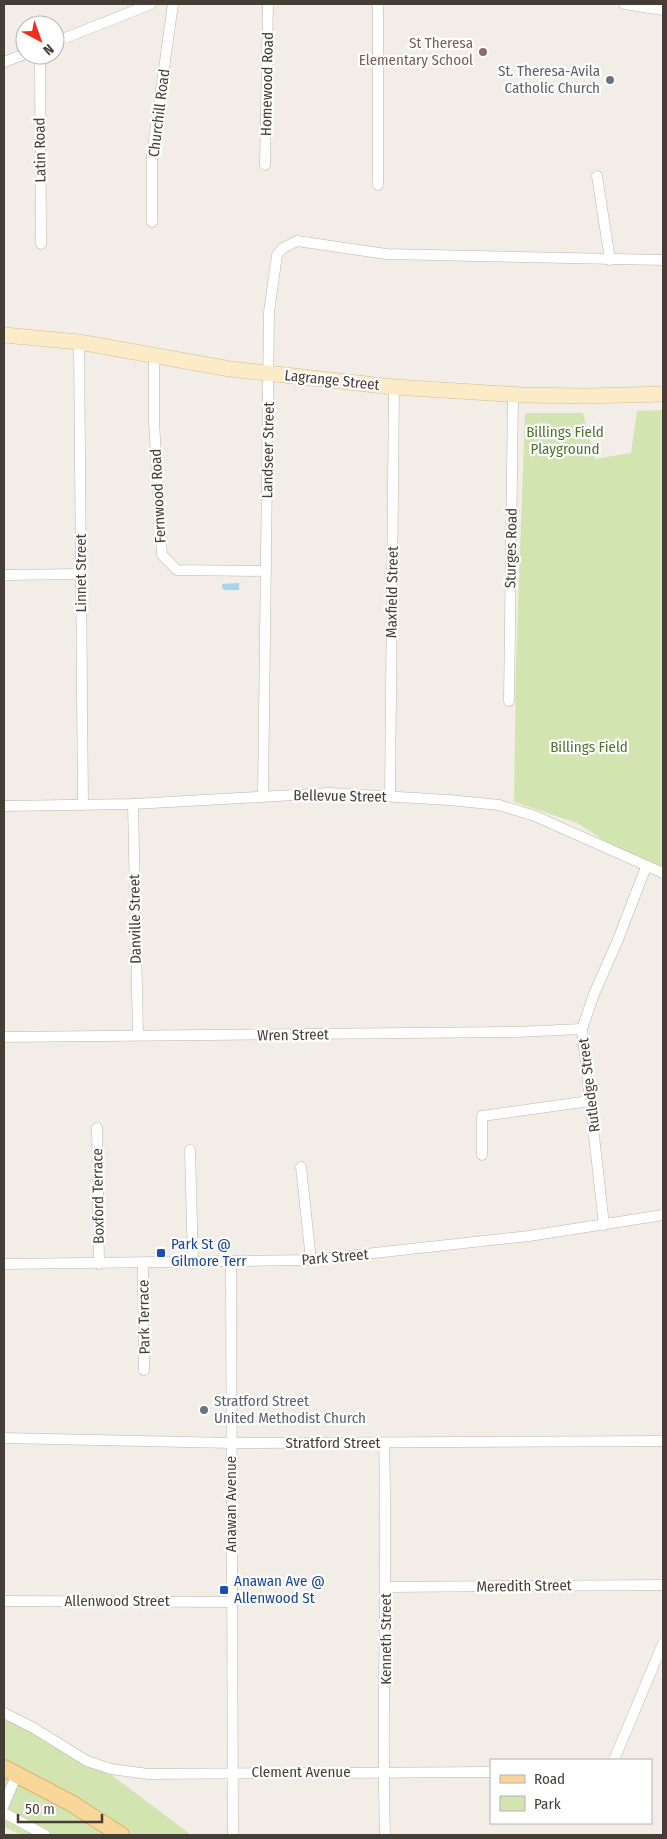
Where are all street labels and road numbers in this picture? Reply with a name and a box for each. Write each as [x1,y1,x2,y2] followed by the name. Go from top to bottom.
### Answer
[257,32,277,136] street label: Homewood Road
[145,68,173,158] street label: Churchill Road
[30,117,50,183] street label: Latin Road
[284,366,380,394] street label: Lagrange Street
[258,401,278,499] street label: Landseer Street
[147,448,169,544] street label: Fernwood Road
[501,508,521,588] street label: Sturges Road
[72,533,90,612] street label: Linnet Street
[382,546,402,638] street label: Maxfield Street
[293,786,387,806] street label: Bellevue Street
[125,874,145,964] street label: Danville Street
[257,1025,329,1045] street label: Wren Street
[574,1037,604,1133] street label: Rutledge Street
[88,1148,108,1244] street label: Boxford Terrace
[301,1245,369,1269] street label: Park Street
[134,1280,154,1354] street label: Park Terrace
[286,1434,381,1452] street label: Stratford Street
[222,1456,240,1552] street label: Anawan Avenue
[476,1576,572,1596] street label: Meredith Street
[64,1592,170,1610] street label: Allenwood Street
[377,1593,395,1685] street label: Kenneth Street
[251,1763,351,1781] street label: Clement Avenue

